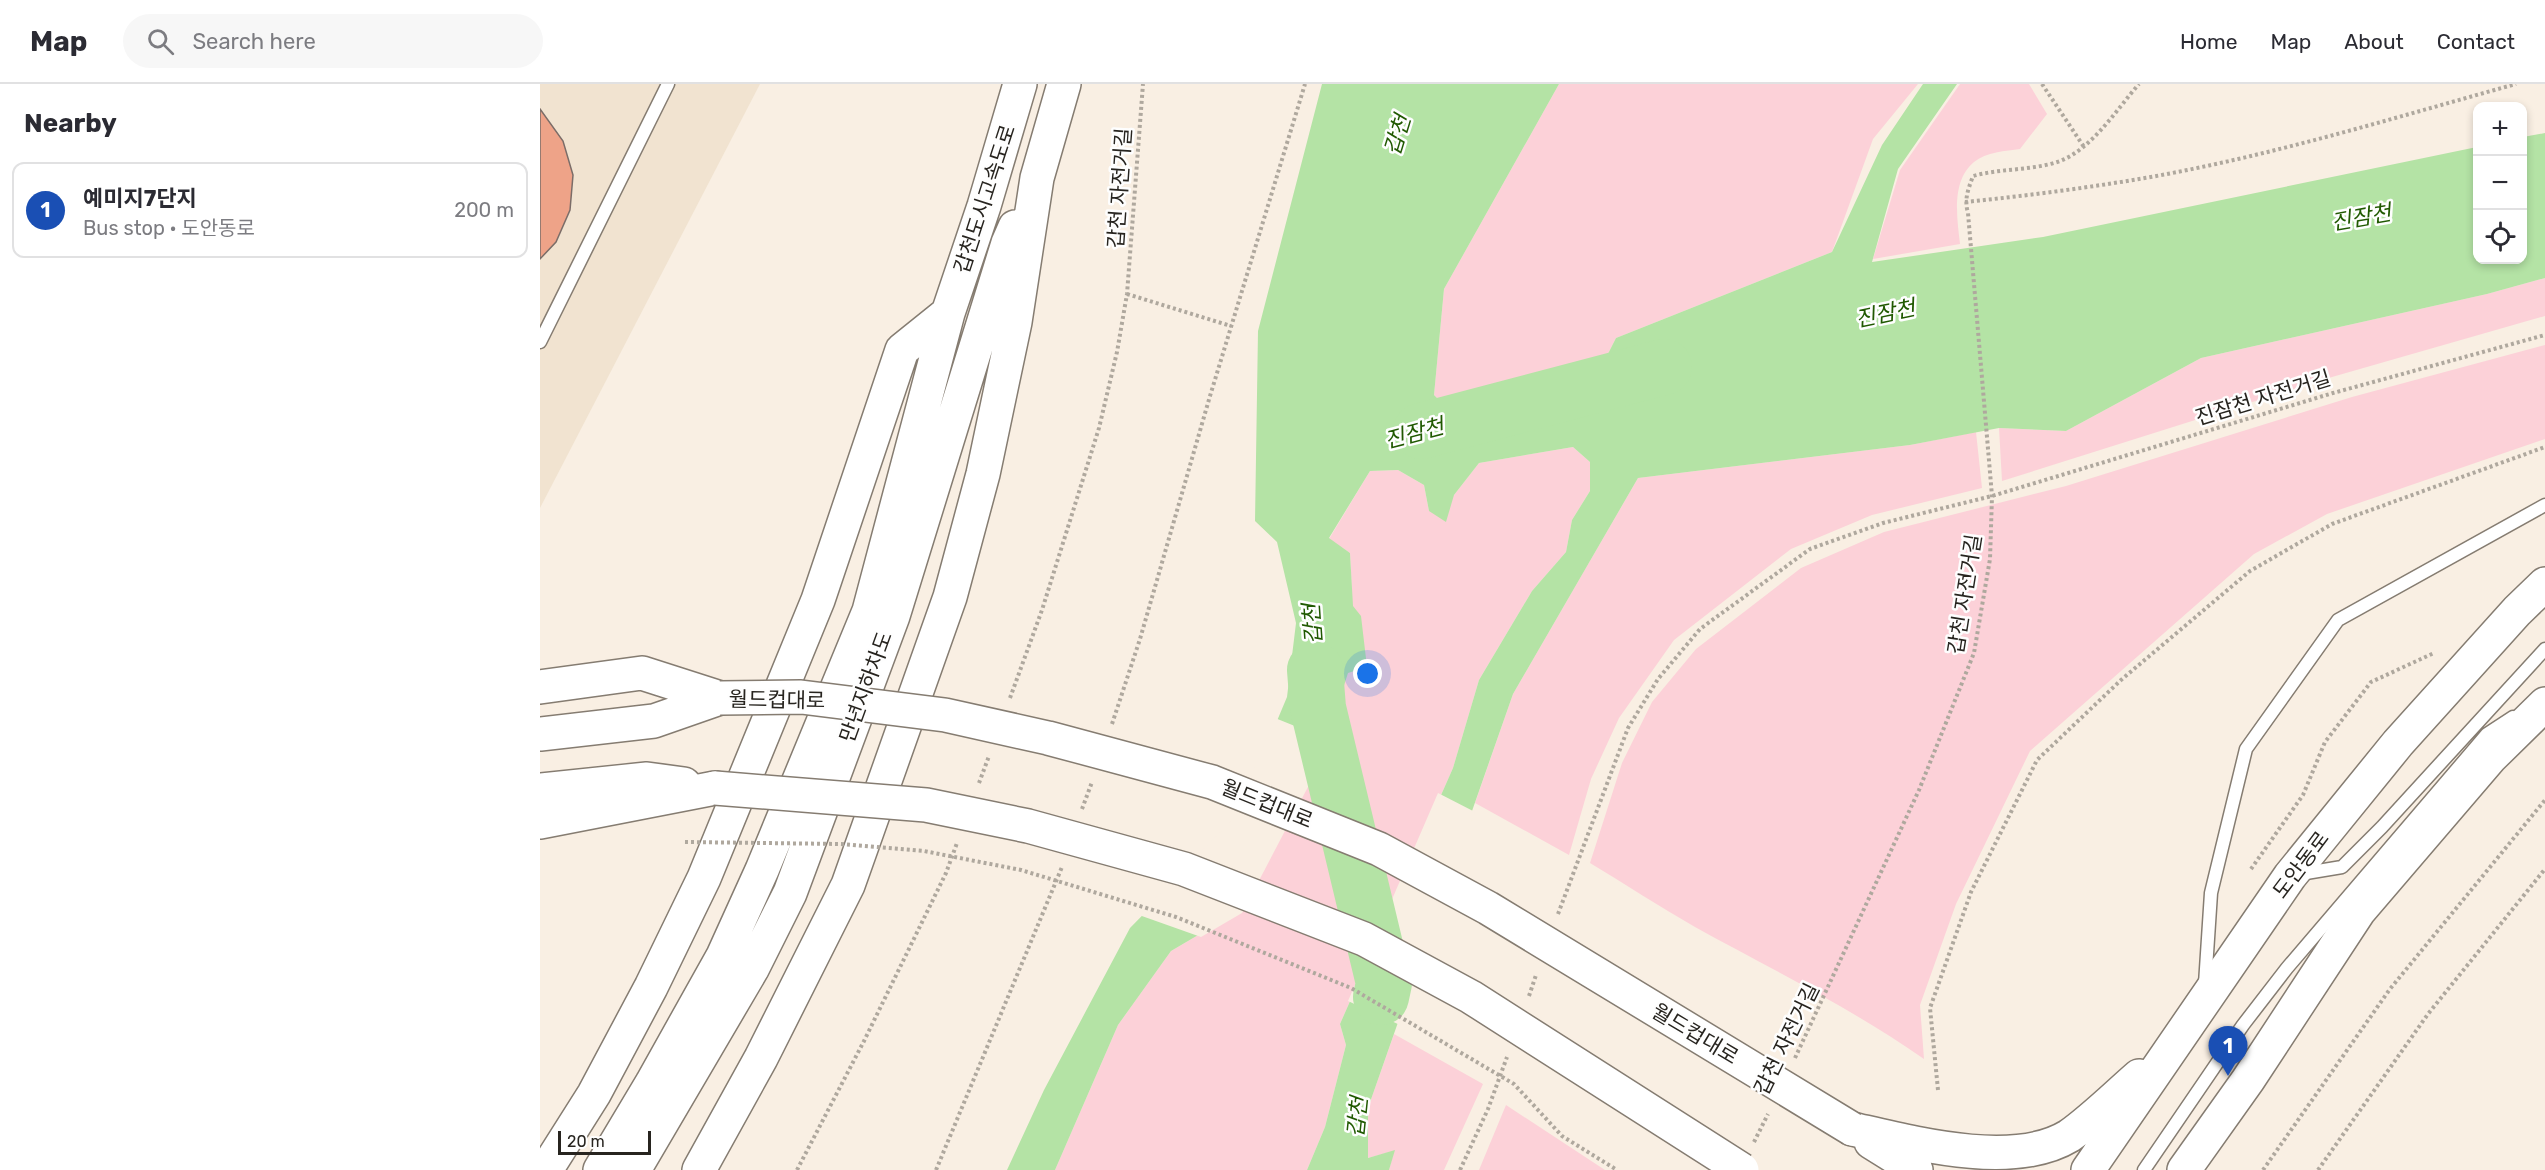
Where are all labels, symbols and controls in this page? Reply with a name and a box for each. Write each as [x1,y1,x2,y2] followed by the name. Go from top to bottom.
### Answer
[123,14,543,68] search box
[30,25,87,58] text: Map
[144,25,177,58] icon: search
[192,28,316,55] text: Search here
[2180,29,2237,54] text: Home
[2270,29,2311,54] text: Map
[2344,29,2404,54] text: About
[2437,29,2515,54] text: Contact
[2473,102,2527,264] map controls
[2473,102,2527,156] button: +
[24,108,117,139] text: Nearby
[1379,109,1417,158] water label: 갑천
[949,121,1020,276] street label: 갑천도시고속도로
[1103,127,1136,249] street label: 갑천 자전거길
[2473,156,2527,210] button: −
[83,185,197,212] text: 예미지7단지
[41,198,50,222] text: 1
[454,198,514,222] text: 200 m
[2329,198,2396,236] water label: 진잠천
[2473,210,2527,264] button: locate
[83,216,255,240] text: Bus stop · 도안동로
[1853,293,1920,333] water label: 진잠천
[2192,365,2334,430] street label: 진잠천 자전거길
[1381,412,1450,454] water label: 진잠천
[1943,532,1986,656] street label: 갑천 자전거길
[1297,600,1327,645] water label: 갑천
[834,628,897,746] street label: 만년지하차도
[1353,659,1382,688] your location
[728,686,826,713] street label: 월드컵대로
[1218,774,1317,833] street label: 월드컵대로
[2267,826,2334,903] street label: 도안동로
[1749,979,1824,1099] street label: 갑천 자전거길
[1647,998,1743,1069] street label: 월드컵대로
[2208,1026,2248,1076] pin: 1
[1342,1093,1373,1139] water label: 갑천
[558,1128,651,1156] scale bar
[567,1132,605,1151] text: 20 m

